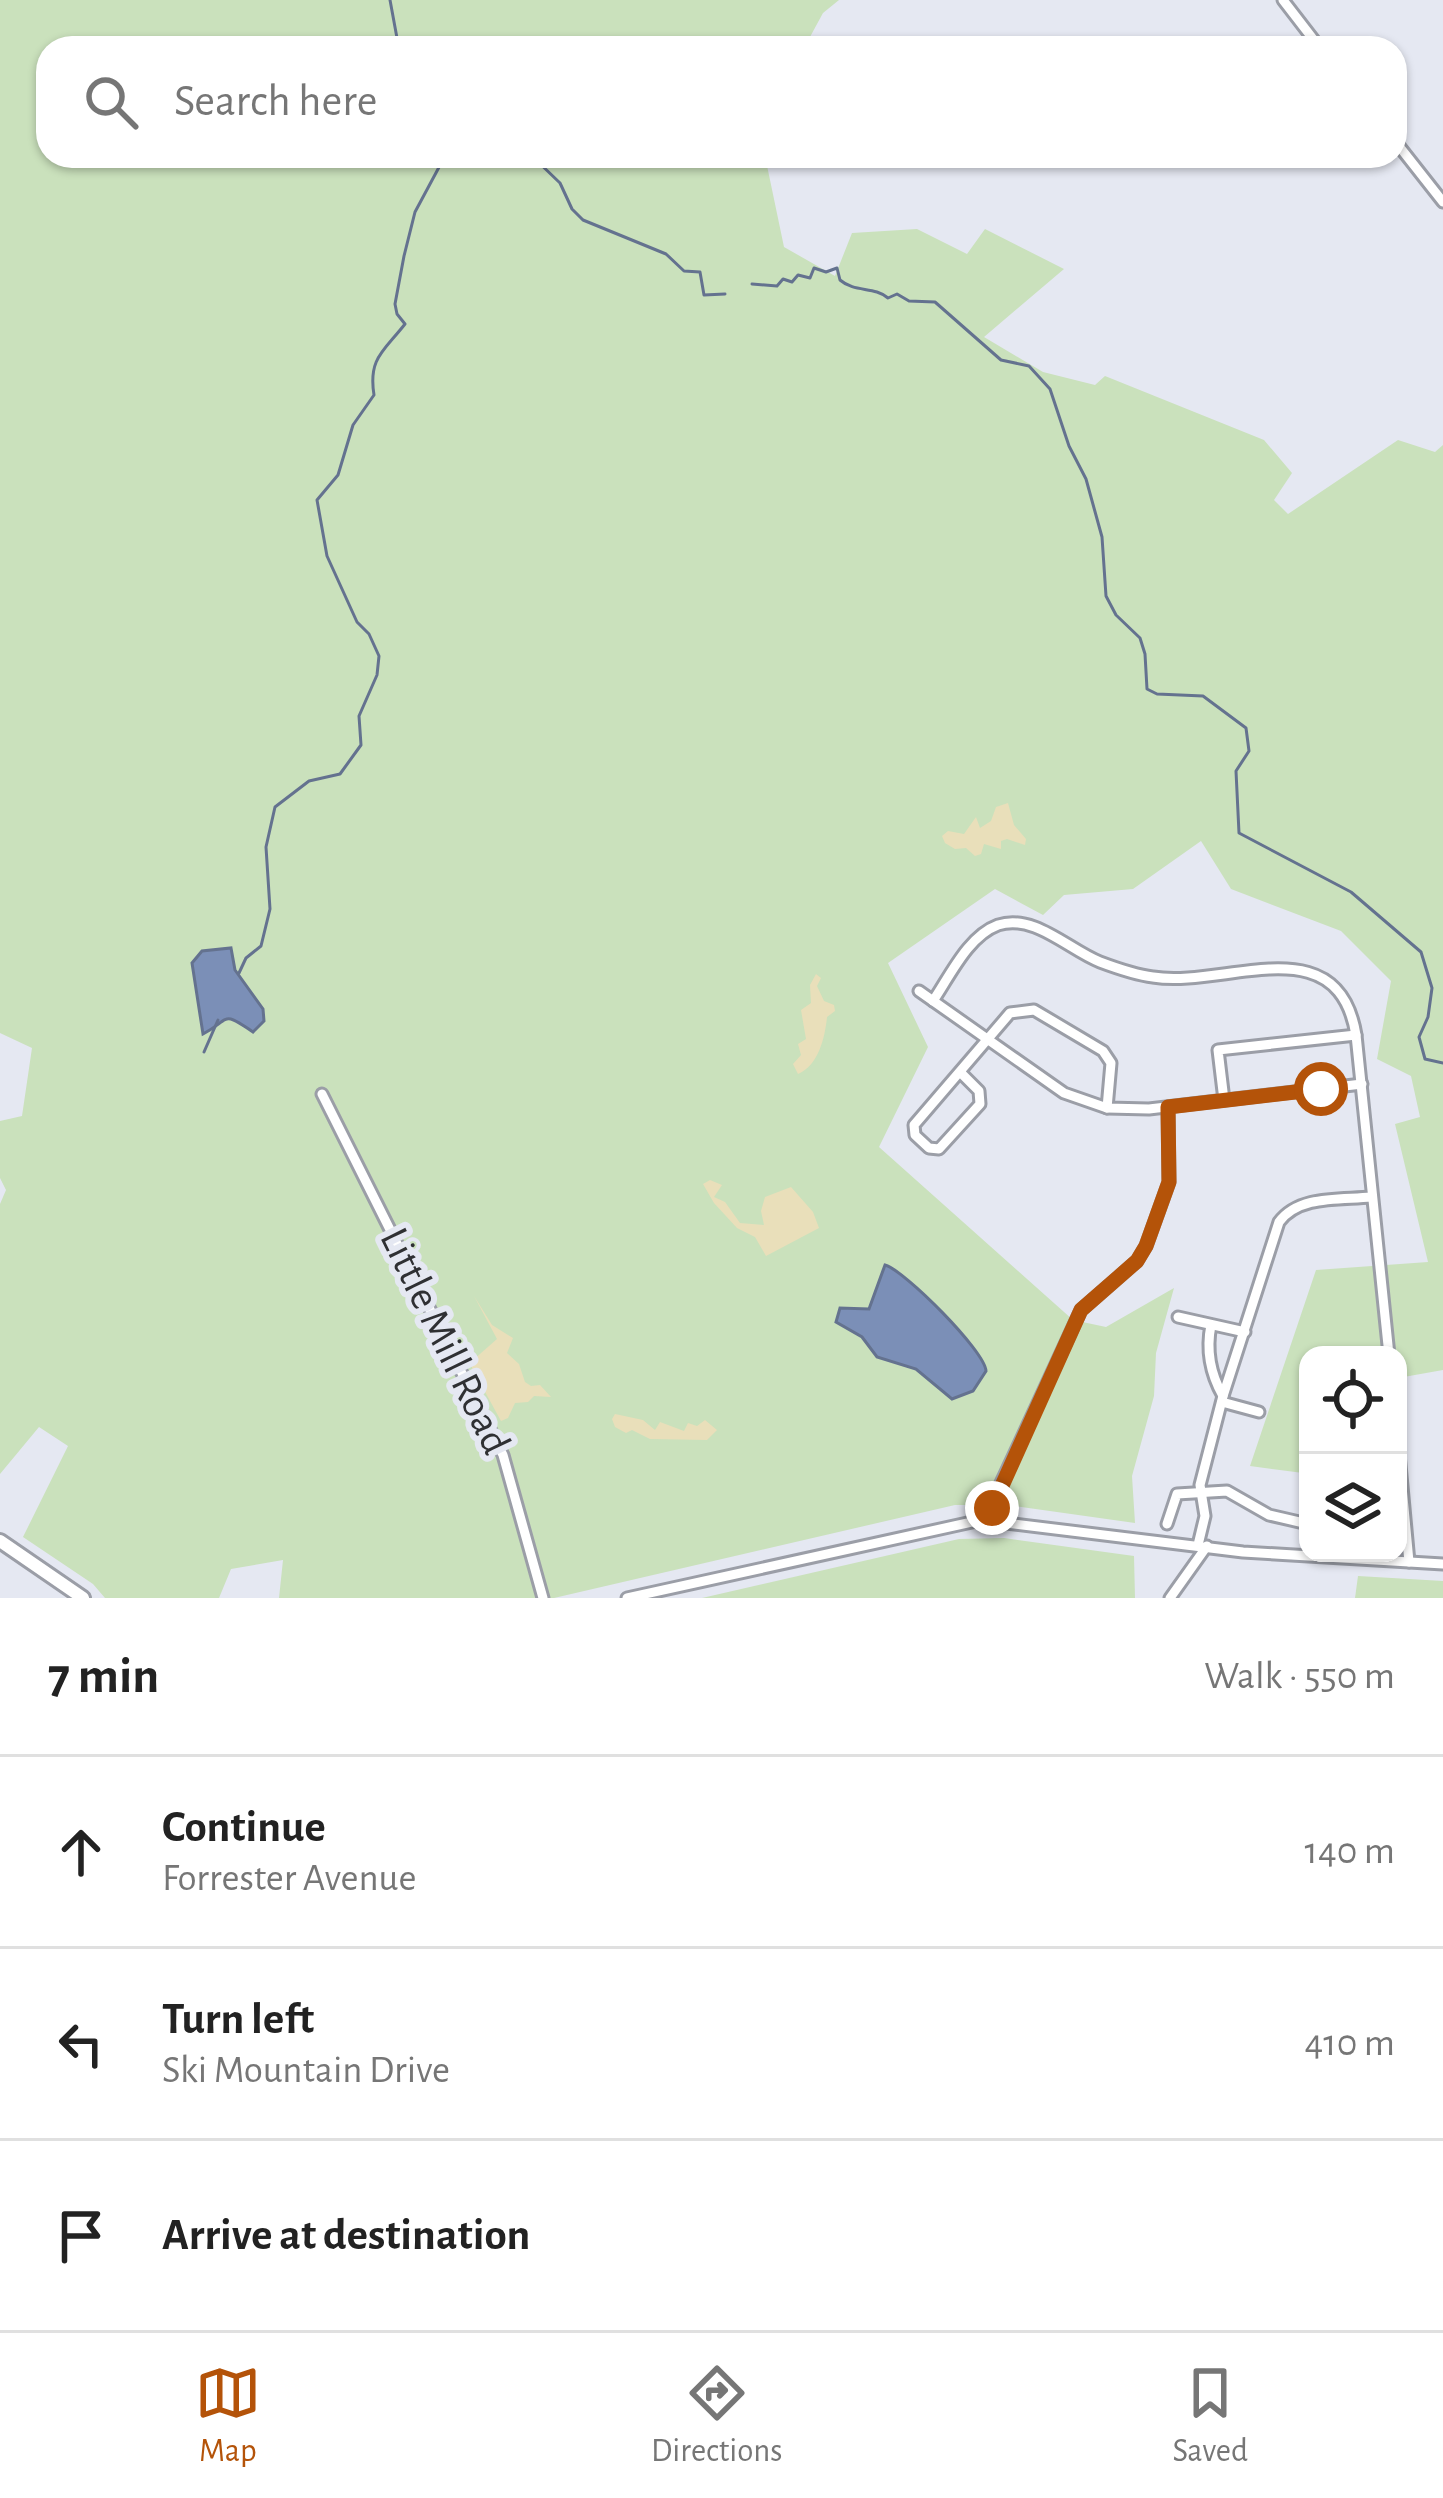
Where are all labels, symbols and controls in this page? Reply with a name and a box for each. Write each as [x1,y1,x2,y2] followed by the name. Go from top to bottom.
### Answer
[36,36,1407,168] search box
[78,69,144,135] icon: search
[174,79,377,124] text: Search here
[1294,1062,1348,1116] route start
[372,1221,518,1461] street label: Little Mill Road
[1299,1346,1407,1562] map controls
[1299,1346,1407,1454] button: locate
[1299,1454,1407,1562] button: layers
[965,1481,1019,1535] route end
[48,1651,159,1702] text: 7 min
[1204,1657,1395,1696] text: Walk · 550 m
[162,1805,326,1850] text: Continue
[48,1819,114,1885] icon: ahead
[1305,1832,1395,1871] text: 140 m
[162,1859,416,1898] text: Forrester Avenue
[162,1997,314,2042] text: Turn left
[48,2011,114,2077] icon: left
[1305,2024,1395,2063] text: 410 m
[162,2051,450,2090] text: Ski Mountain Drive
[48,2203,114,2269] icon: arrive
[162,2213,530,2258] text: Arrive at destination
[195,2360,261,2472] tab: Map
[651,2360,782,2472] tab: Directions
[1172,2360,1248,2472] tab: Saved

